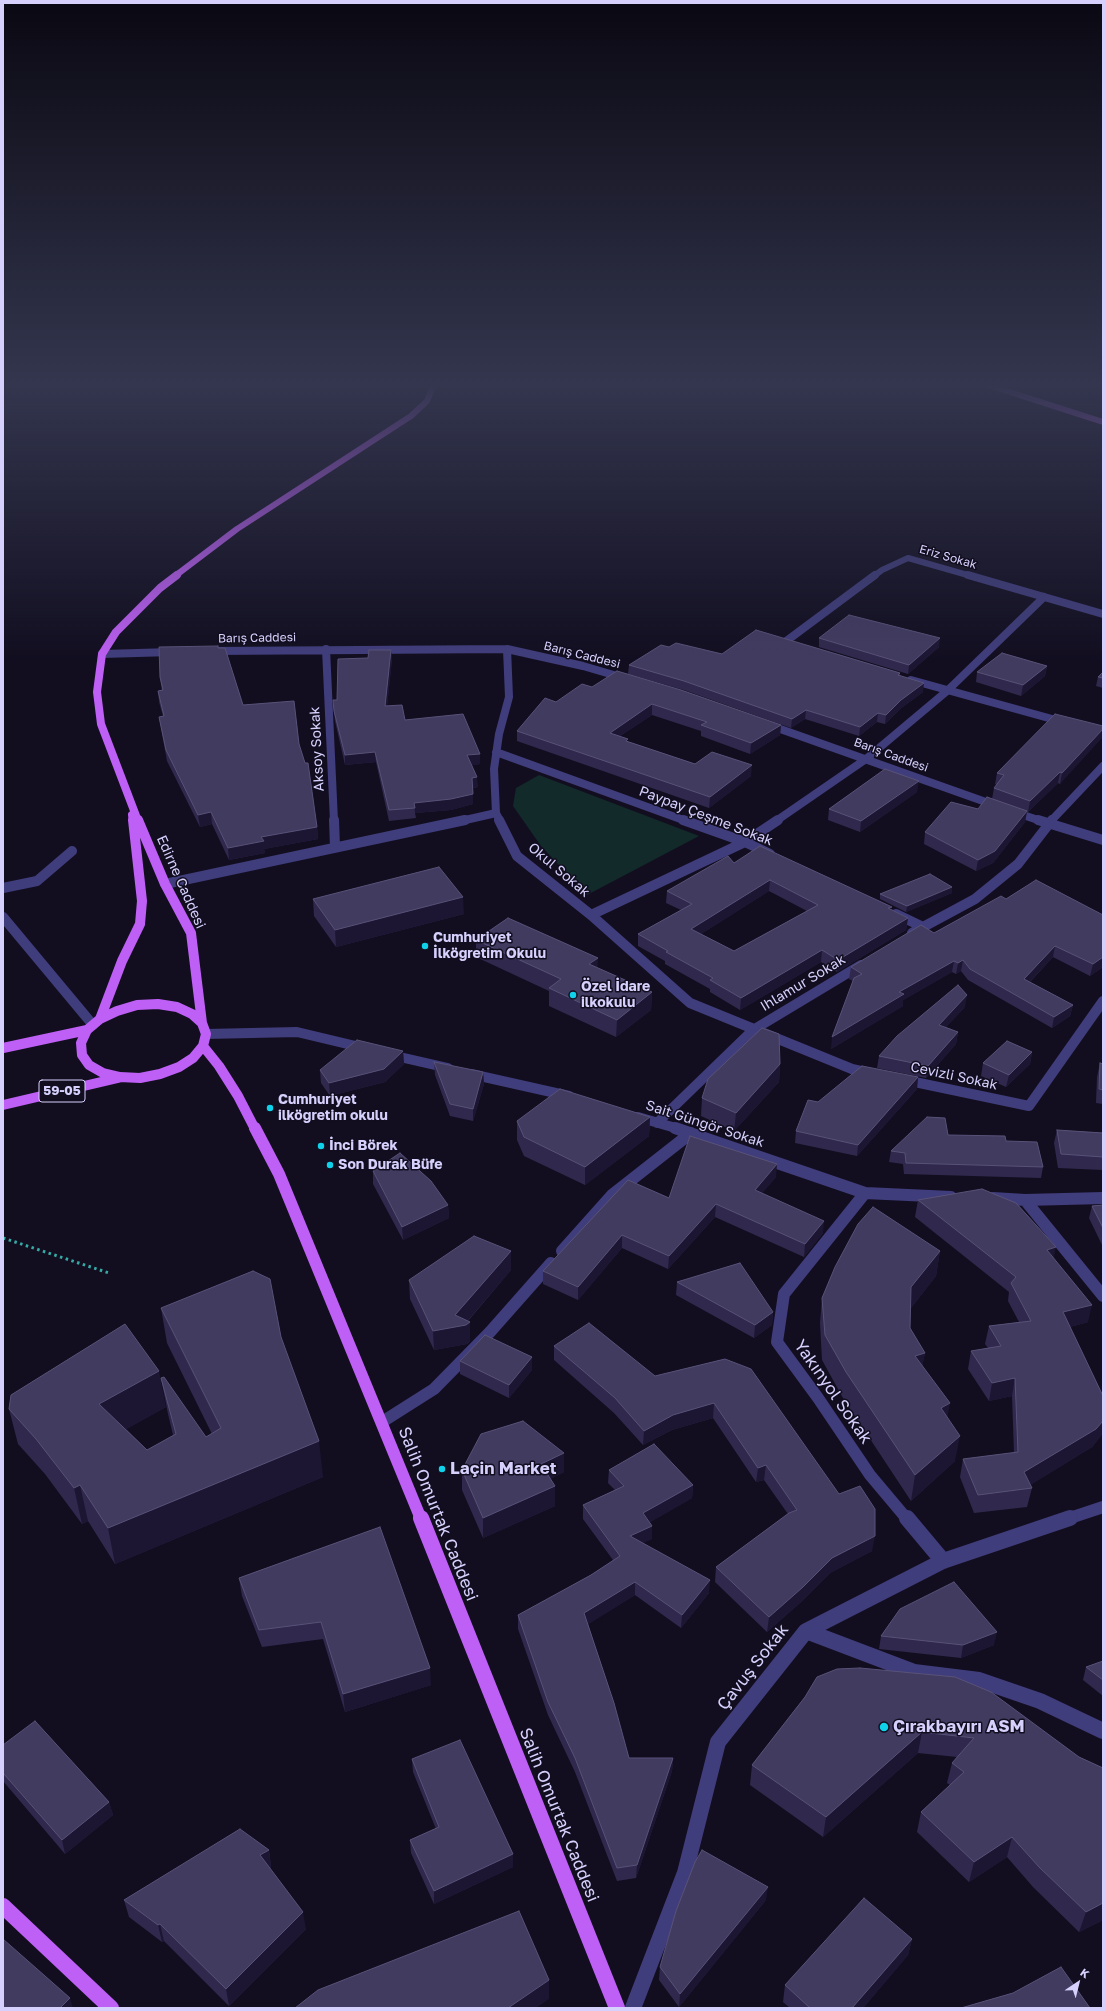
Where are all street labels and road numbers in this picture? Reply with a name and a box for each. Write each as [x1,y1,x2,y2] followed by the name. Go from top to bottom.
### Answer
[917,542,979,572] street label: Eriz Sokak
[218,630,296,646] street label: Barış Caddesi
[542,639,622,671] street label: Barış Caddesi
[306,706,328,792] street label: Aksoy Sokak
[852,735,930,775] street label: Barış Caddesi
[637,783,775,849] street label: Paypay Çeşme Sokak
[153,833,209,931] street label: Edirne Caddesi
[525,839,593,901] street label: Okul Sokak
[757,951,849,1015] street label: Ihlamur Sokak
[909,1059,999,1093] street label: Cevizli Sokak
[39,1080,85,1102] road number: 59-05
[644,1097,766,1151] street label: Sait Güngör Sokak
[790,1336,876,1448] street label: Yakınyol Sokak
[394,1424,482,1604] street label: Salih Omurtak Caddesi
[713,1620,793,1714] street label: Çavuş Sokak
[515,1725,603,1905] street label: Salih Omurtak Caddesi

